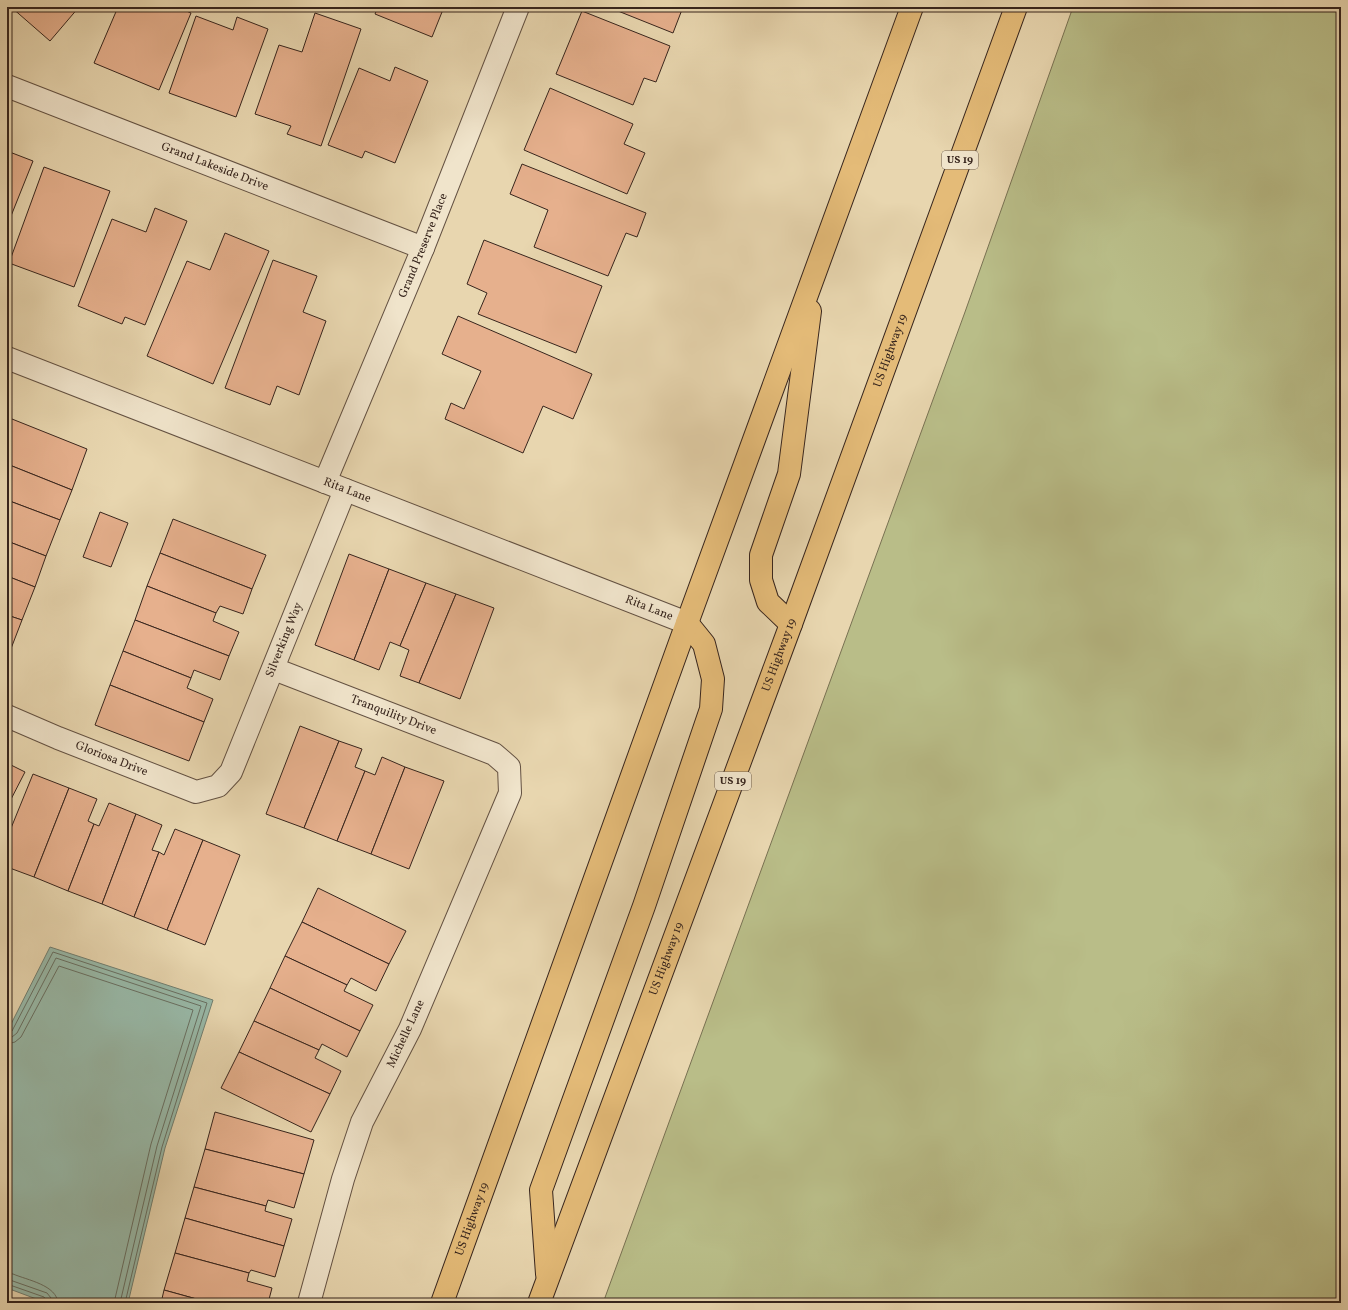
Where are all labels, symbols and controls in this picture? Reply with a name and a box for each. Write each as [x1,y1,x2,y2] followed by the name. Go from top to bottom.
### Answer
[159,139,271,195] street label: Grand Lakeside Drive
[942,151,978,169] road number: US 19
[395,191,452,300] street label: Grand Preserve Place
[870,312,911,390] street label: US Highway 19
[321,474,374,507] street label: Rita Lane
[623,592,675,625] street label: Rita Lane
[262,600,307,680] street label: Silverking Way
[759,616,800,694] street label: US Highway 19
[348,691,439,739] street label: Tranquility Drive
[73,738,150,780] street label: Gloriosa Drive
[715,772,751,790] road number: US 19
[646,920,688,998] street label: US Highway 19
[383,997,429,1071] street label: Michelle Lane
[452,1180,493,1258] street label: US Highway 19

